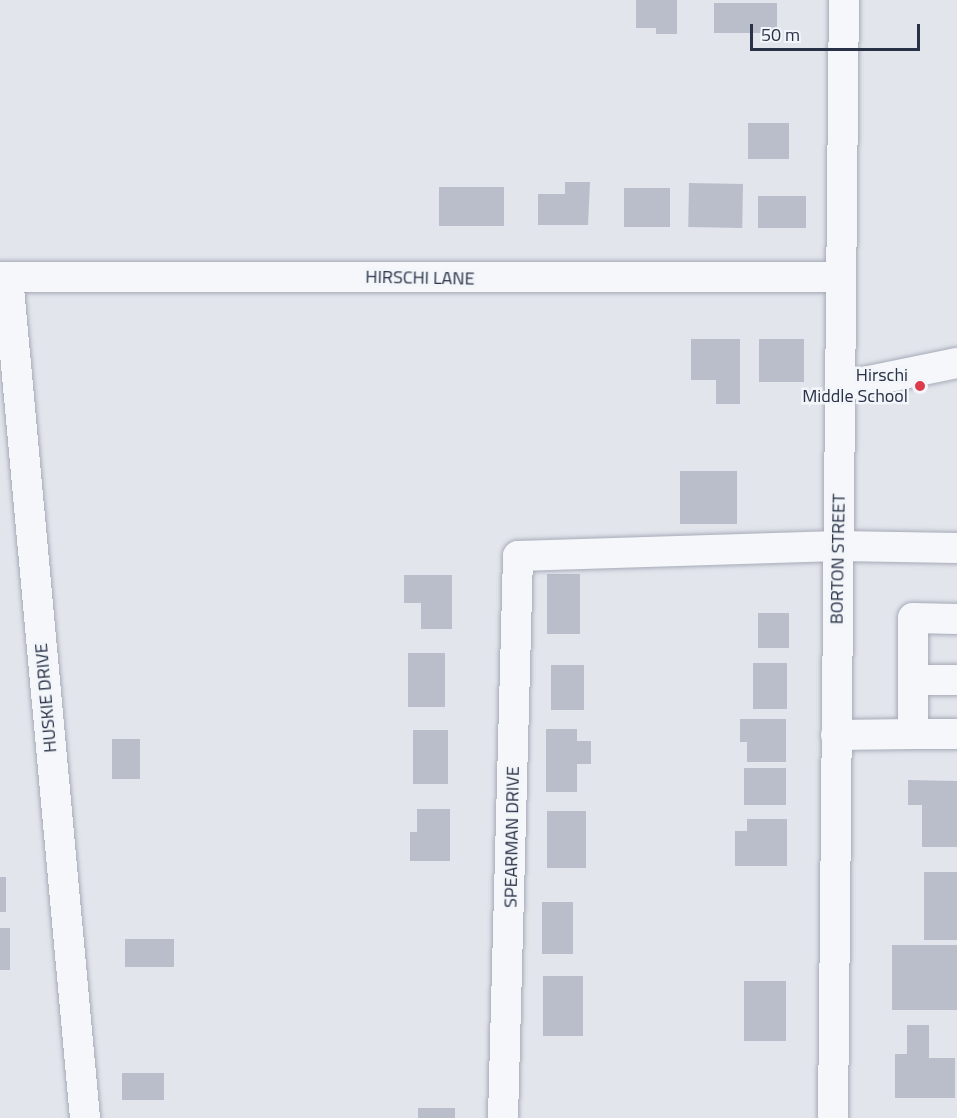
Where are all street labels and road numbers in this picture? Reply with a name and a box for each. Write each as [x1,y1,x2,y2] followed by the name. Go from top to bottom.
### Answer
[365,266,475,290] street label: HIRSCHI LANE
[826,493,850,625] street label: BORTON STREET
[30,642,62,754] street label: HUSKIE DRIVE
[500,766,524,908] street label: SPEARMAN DRIVE

